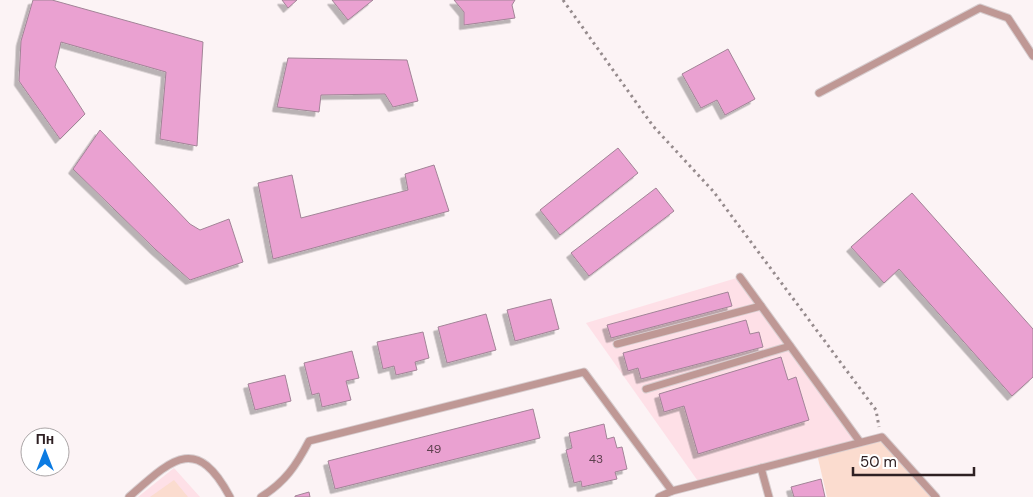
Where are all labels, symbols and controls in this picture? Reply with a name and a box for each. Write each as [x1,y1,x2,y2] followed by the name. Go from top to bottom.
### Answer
[20,427,70,477] north arrow
[36,430,54,448] text: Пн
[427,441,441,457] house number: 49
[853,444,974,476] scale bar
[589,451,603,467] house number: 43
[860,452,897,472] text: 50 m

